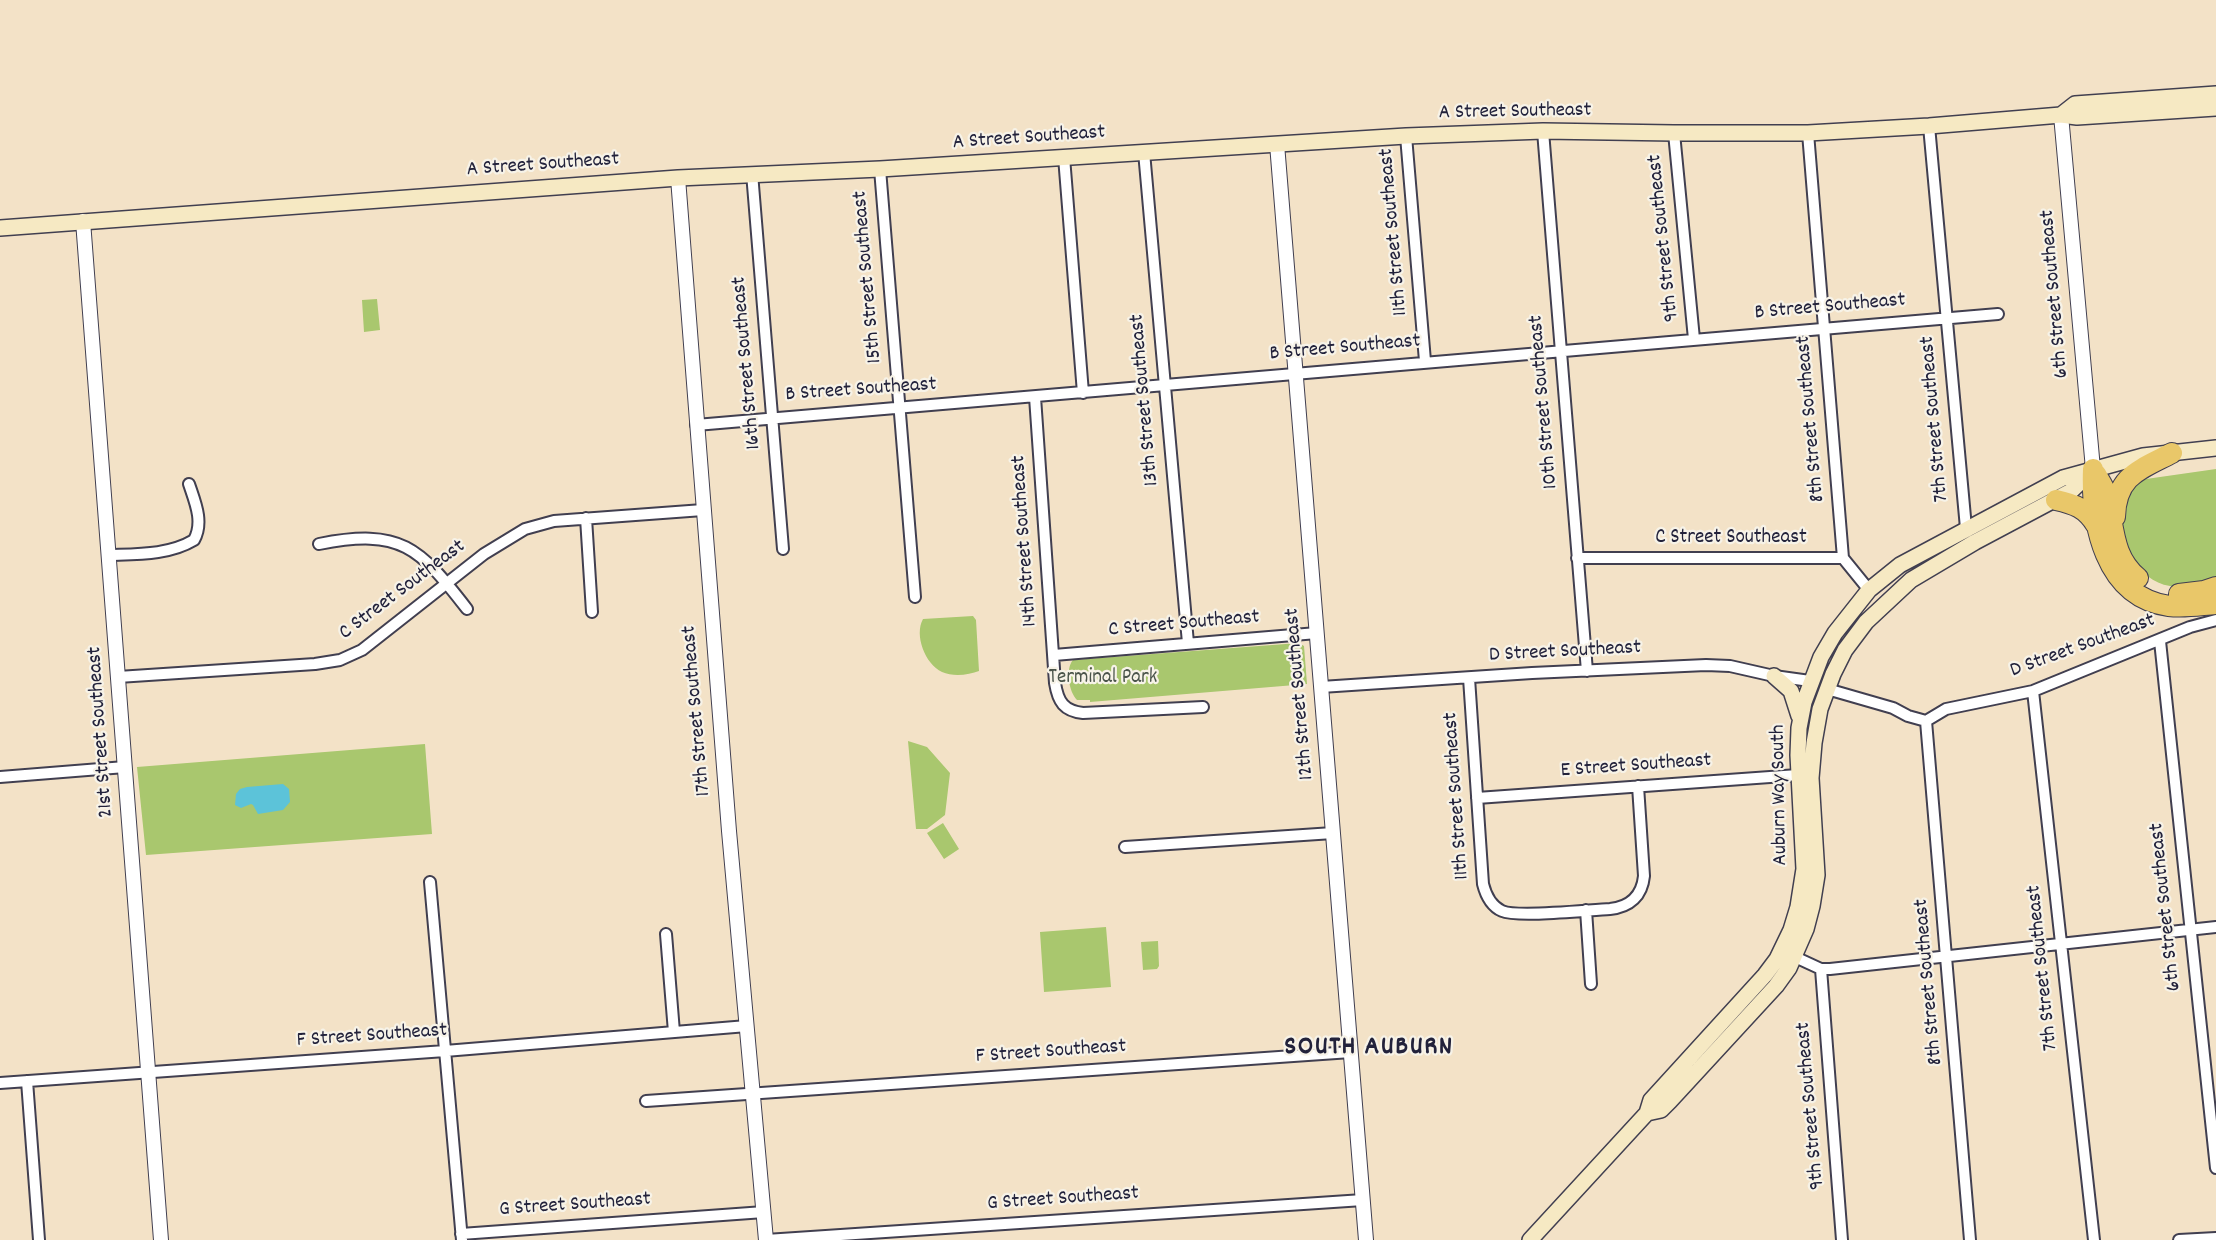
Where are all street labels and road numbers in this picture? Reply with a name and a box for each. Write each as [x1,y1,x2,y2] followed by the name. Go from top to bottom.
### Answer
[1438,99,1592,127] street label: A Street Southeast
[952,121,1106,157] street label: A Street Southeast
[1375,147,1415,317] street label: 11th Street Southeast
[466,148,620,184] street label: A Street Southeast
[1644,153,1686,323] street label: 9th Street Southeast
[849,190,889,364] street label: 15th Street Southeast
[2036,209,2076,379] street label: 6th Street Southeast
[728,275,768,451] street label: 16th Street Southeast
[1754,289,1906,327] street label: B Street Southeast
[1126,313,1166,487] street label: 13th Street Southeast
[1525,314,1565,490] street label: 10th Street Southeast
[1269,330,1421,368] street label: B Street Southeast
[1792,335,1832,503] street label: 8th Street Southeast
[1916,335,1956,503] street label: 7th Street Southeast
[785,373,937,409] street label: B Street Southeast
[1007,454,1045,628] street label: 14th Street Southeast
[1655,526,1807,552] street label: C Street Southeast
[335,535,471,647] street label: C Street Southeast
[1107,606,1261,644] street label: C Street Southeast
[1281,607,1321,781] street label: 12th Street Southeast
[2007,609,2159,685] street label: D Street Southeast
[678,625,718,797] street label: 17th Street Southeast
[1488,636,1642,670] street label: D Street Southeast
[83,645,121,819] street label: 21st Street Southeast
[1440,711,1476,881] street label: 11th Street Southeast
[1767,724,1795,866] street label: Auburn Way South
[1560,749,1712,785] street label: E Street Southeast
[2146,822,2188,992] street label: 6th Street Southeast
[2023,884,2065,1052] street label: 7th Street Southeast
[1910,898,1950,1066] street label: 8th Street Southeast
[296,1019,448,1055] street label: F Street Southeast
[1792,1021,1832,1191] street label: 9th Street Southeast
[975,1035,1127,1071] street label: F Street Southeast
[986,1182,1140,1218] street label: G Street Southeast
[498,1188,652,1224] street label: G Street Southeast

